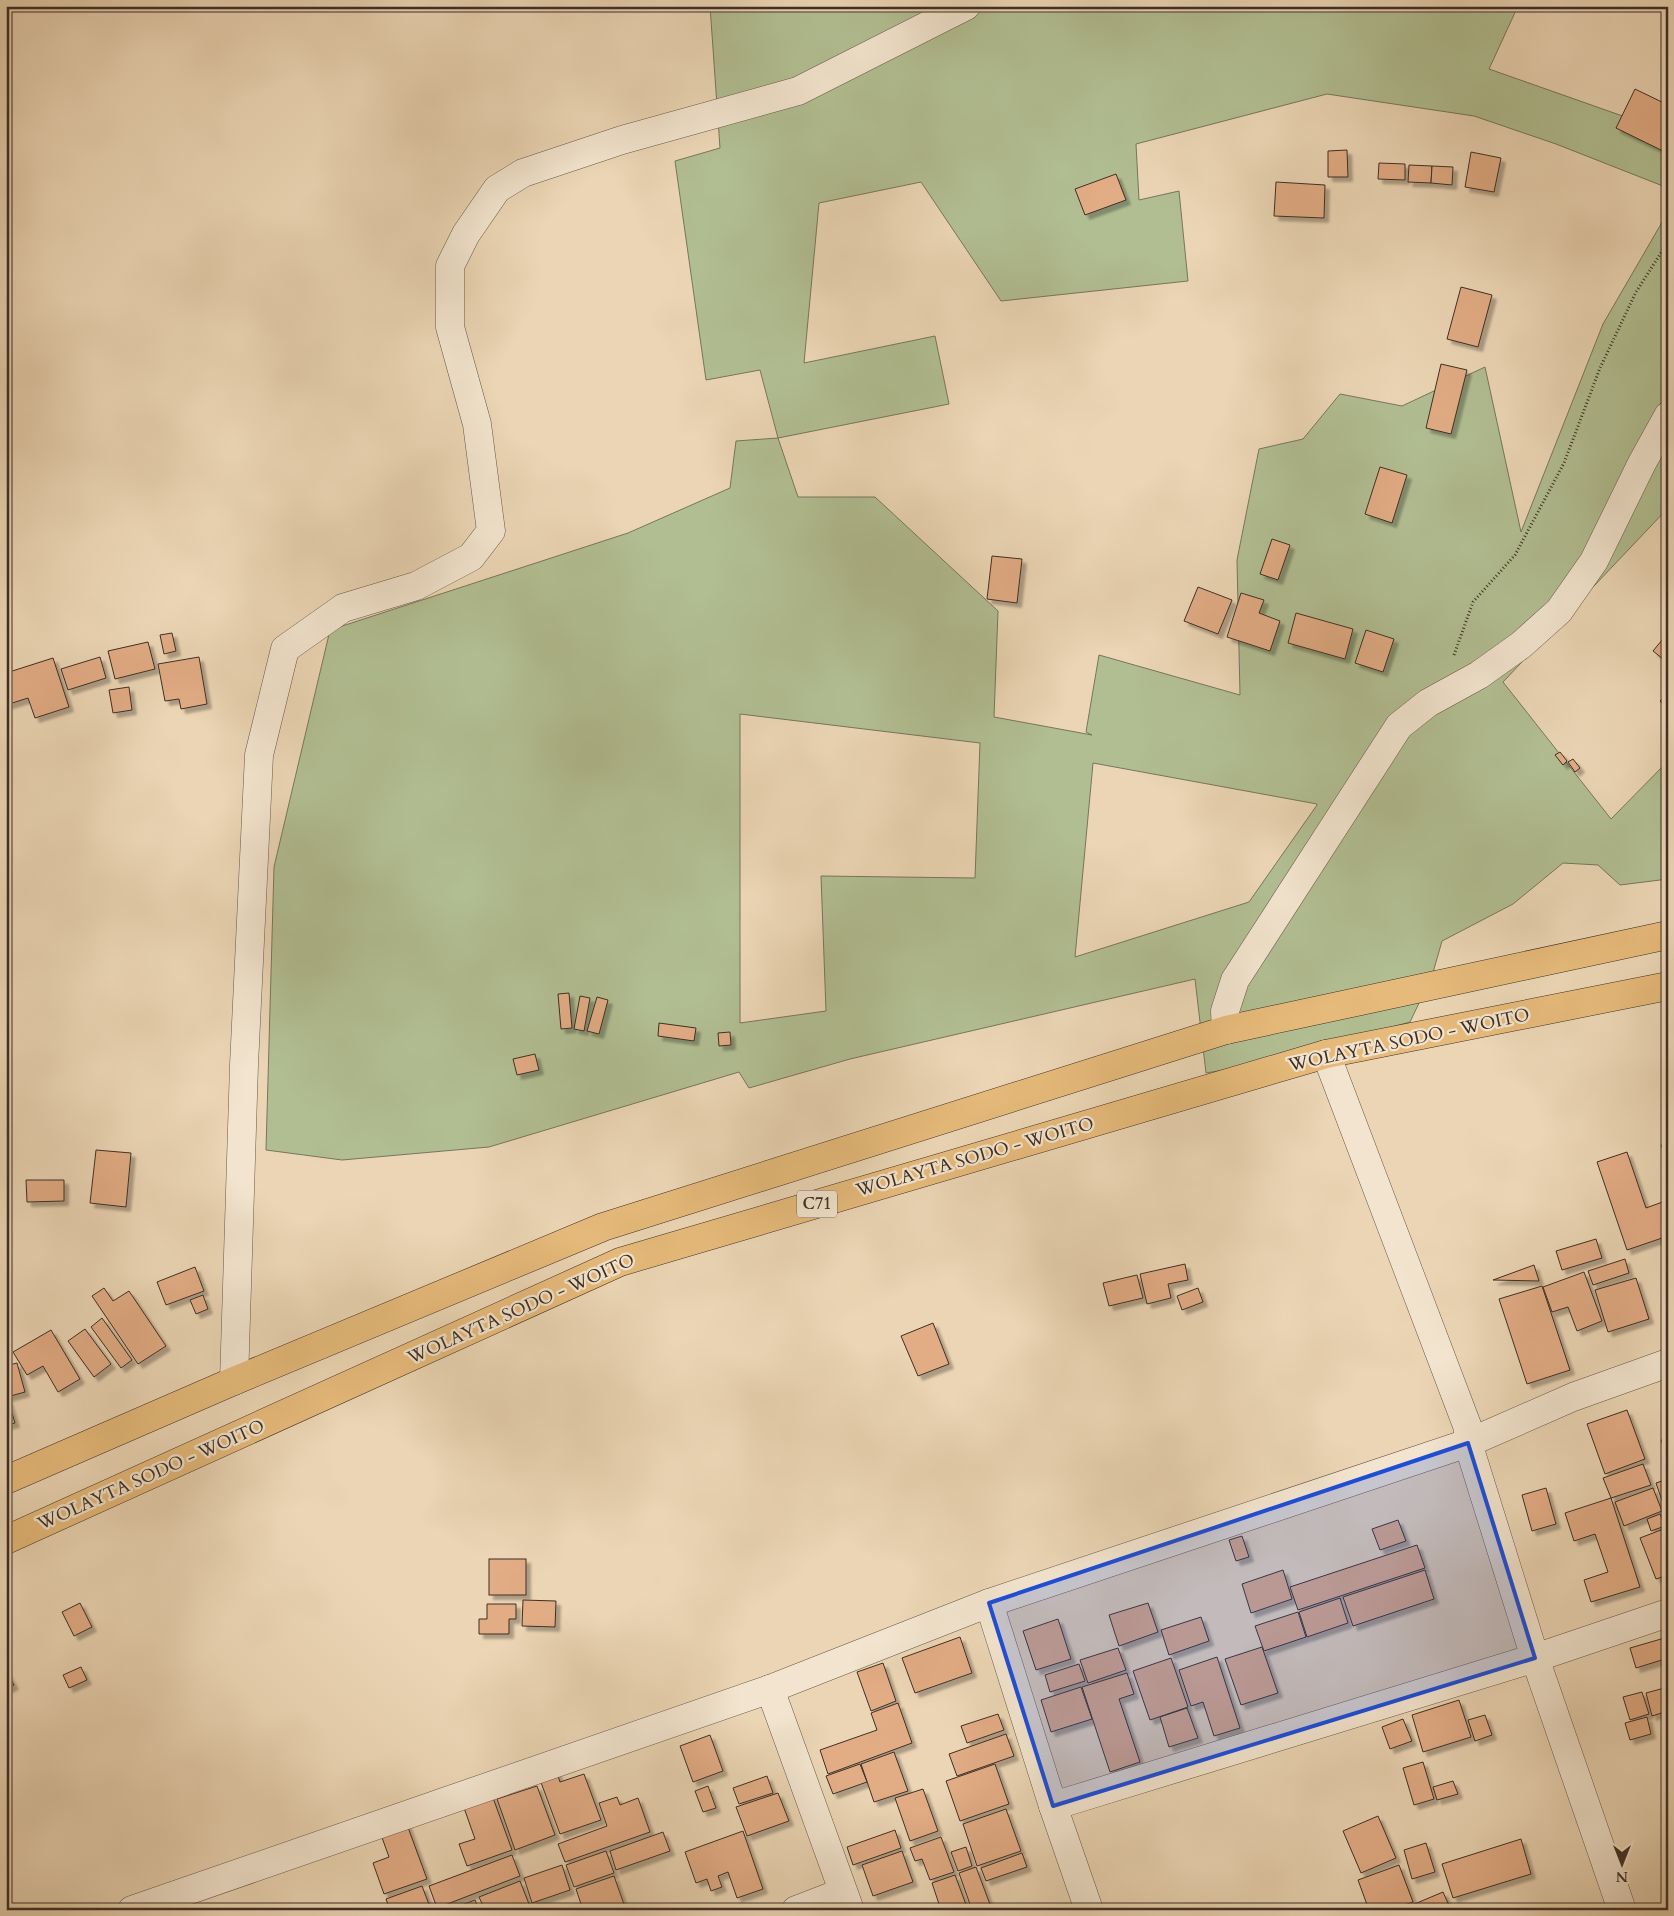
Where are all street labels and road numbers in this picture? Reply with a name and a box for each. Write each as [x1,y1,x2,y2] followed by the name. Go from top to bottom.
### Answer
[1285,1002,1532,1078] street label: WOLAYTA SODO - WOITO
[852,1111,1097,1203] street label: WOLAYTA SODO - WOITO
[797,1190,837,1218] road number: C71
[403,1248,639,1371] street label: WOLAYTA SODO - WOITO
[33,1414,269,1537] street label: WOLAYTA SODO - WOITO

